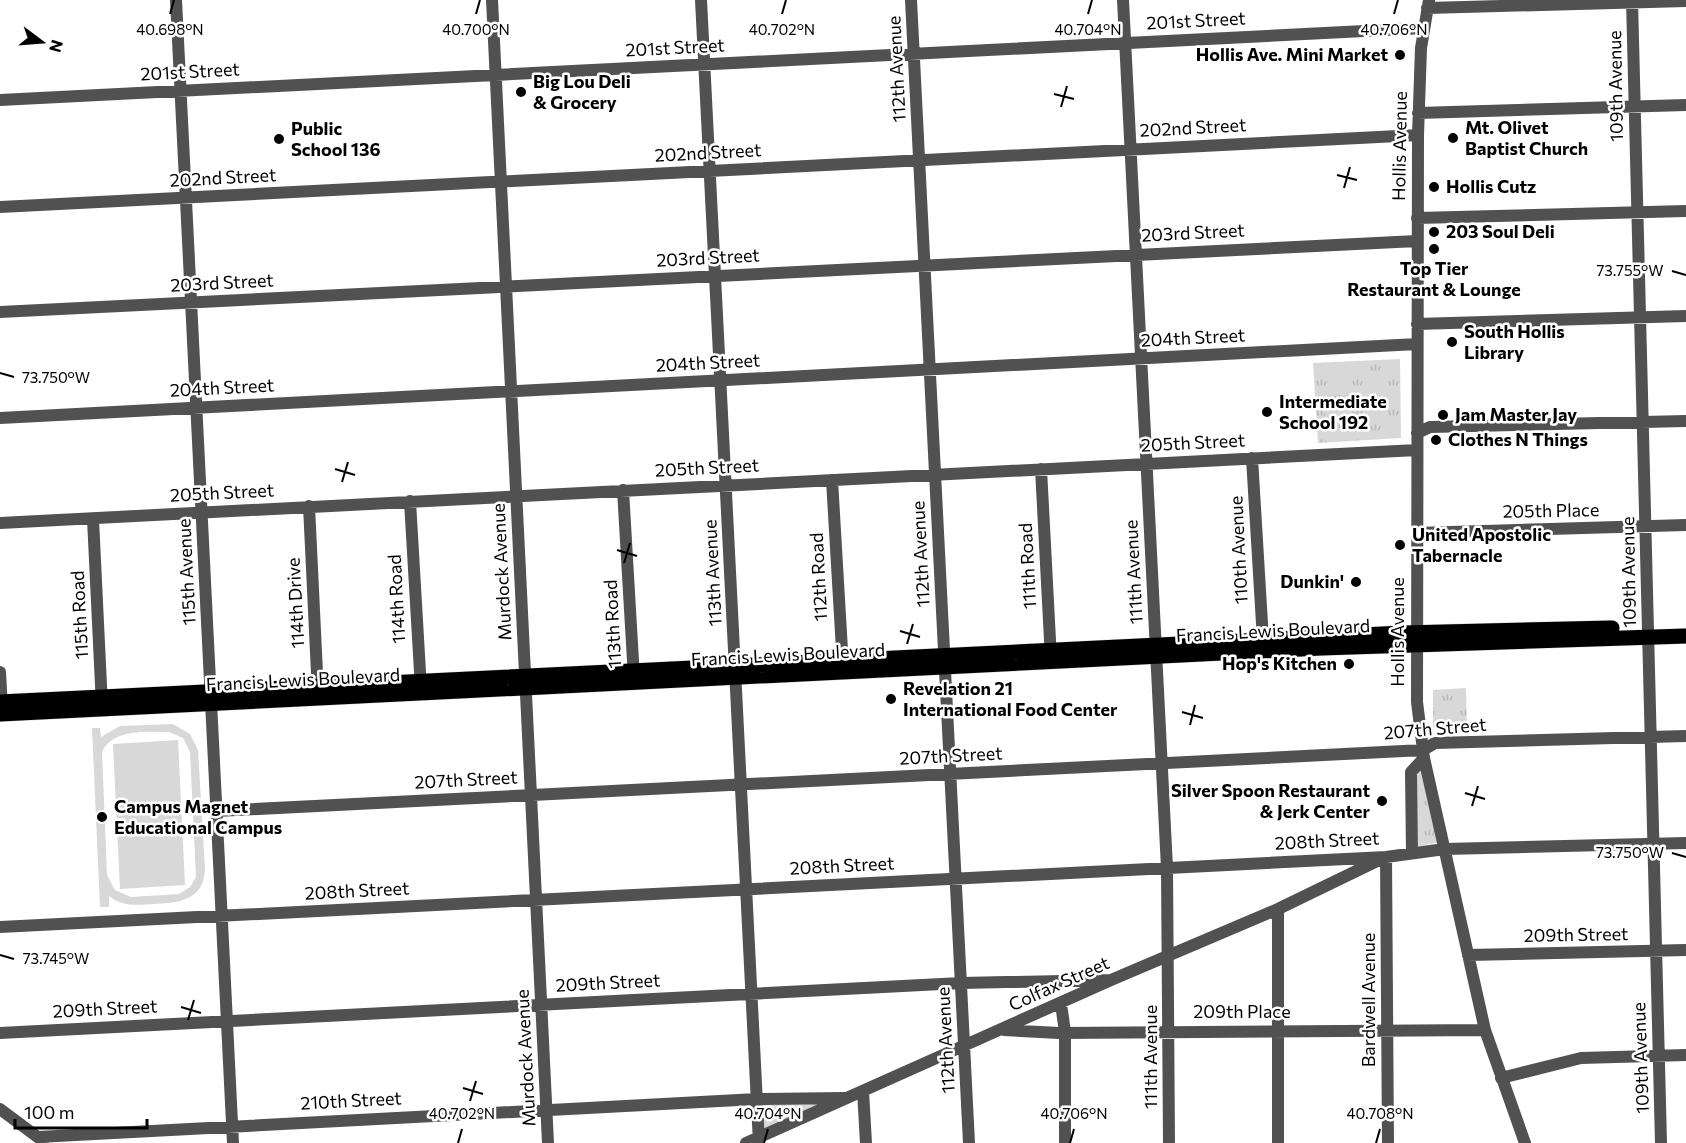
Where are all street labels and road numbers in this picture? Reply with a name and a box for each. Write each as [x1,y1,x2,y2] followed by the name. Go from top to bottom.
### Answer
[1146,6,1246,34] street label: 201st Street
[882,15,910,123] street label: 112th Avenue
[1603,30,1627,142] street label: 109th Avenue
[625,33,725,61] street label: 201st Street
[140,57,240,85] street label: 201st Street
[1387,91,1411,201] street label: Hollis Avenue
[1139,113,1247,141] street label: 202nd Street
[654,138,762,166] street label: 202nd Street
[169,163,277,191] street label: 202nd Street
[1141,218,1245,246] street label: 203rd Street
[656,243,760,271] street label: 203rd Street
[170,268,274,296] street label: 203rd Street
[1140,323,1246,351] street label: 204th Street
[655,348,761,376] street label: 204th Street
[169,373,275,401] street label: 204th Street
[1140,428,1245,456] street label: 205th Street
[654,453,759,481] street label: 205th Street
[169,478,274,506] street label: 205th Street
[1224,495,1252,605] street label: 110th Avenue
[1502,498,1600,522] street label: 205th Place
[906,500,934,608] street label: 112th Avenue
[486,503,516,641] street label: Murdock Avenue
[1616,516,1640,628] street label: 109th Avenue
[172,518,200,626] street label: 115th Avenue
[698,519,726,627] street label: 113th Avenue
[1119,519,1147,625] street label: 111th Avenue
[1014,522,1040,610] street label: 111th Road
[805,532,831,622] street label: 112th Road
[383,554,409,644] street label: 114th Road
[282,557,308,649] street label: 114th Drive
[66,570,92,660] street label: 115th Road
[1386,577,1408,687] street label: Hollis Avenue
[599,579,625,669] street label: 113th Road
[1175,614,1370,646] street label: Francis Lewis Boulevard
[690,638,885,670] street label: Francis Lewis Boulevard
[205,663,400,695] street label: Francis Lewis Boulevard
[1383,713,1487,743] street label: 207th Street
[899,741,1003,769] street label: 207th Street
[414,765,518,793] street label: 207th Street
[1274,826,1380,854] street label: 208th Street
[789,851,895,879] street label: 208th Street
[304,876,410,904] street label: 208th Street
[1523,922,1628,946] street label: 209th Street
[1357,933,1379,1067] street label: Bardwell Avenue
[1005,951,1112,1015] street label: Colfax Street
[555,968,661,996] street label: 209th Street
[931,986,959,1094] street label: 112th Avenue
[510,989,540,1127] street label: Murdock Avenue
[52,994,158,1022] street label: 209th Street
[1193,1000,1291,1022] street label: 209th Place
[1627,1002,1653,1114] street label: 109th Avenue
[1139,1005,1161,1109] street label: 111th Avenue
[300,1086,402,1114] street label: 210th Street

